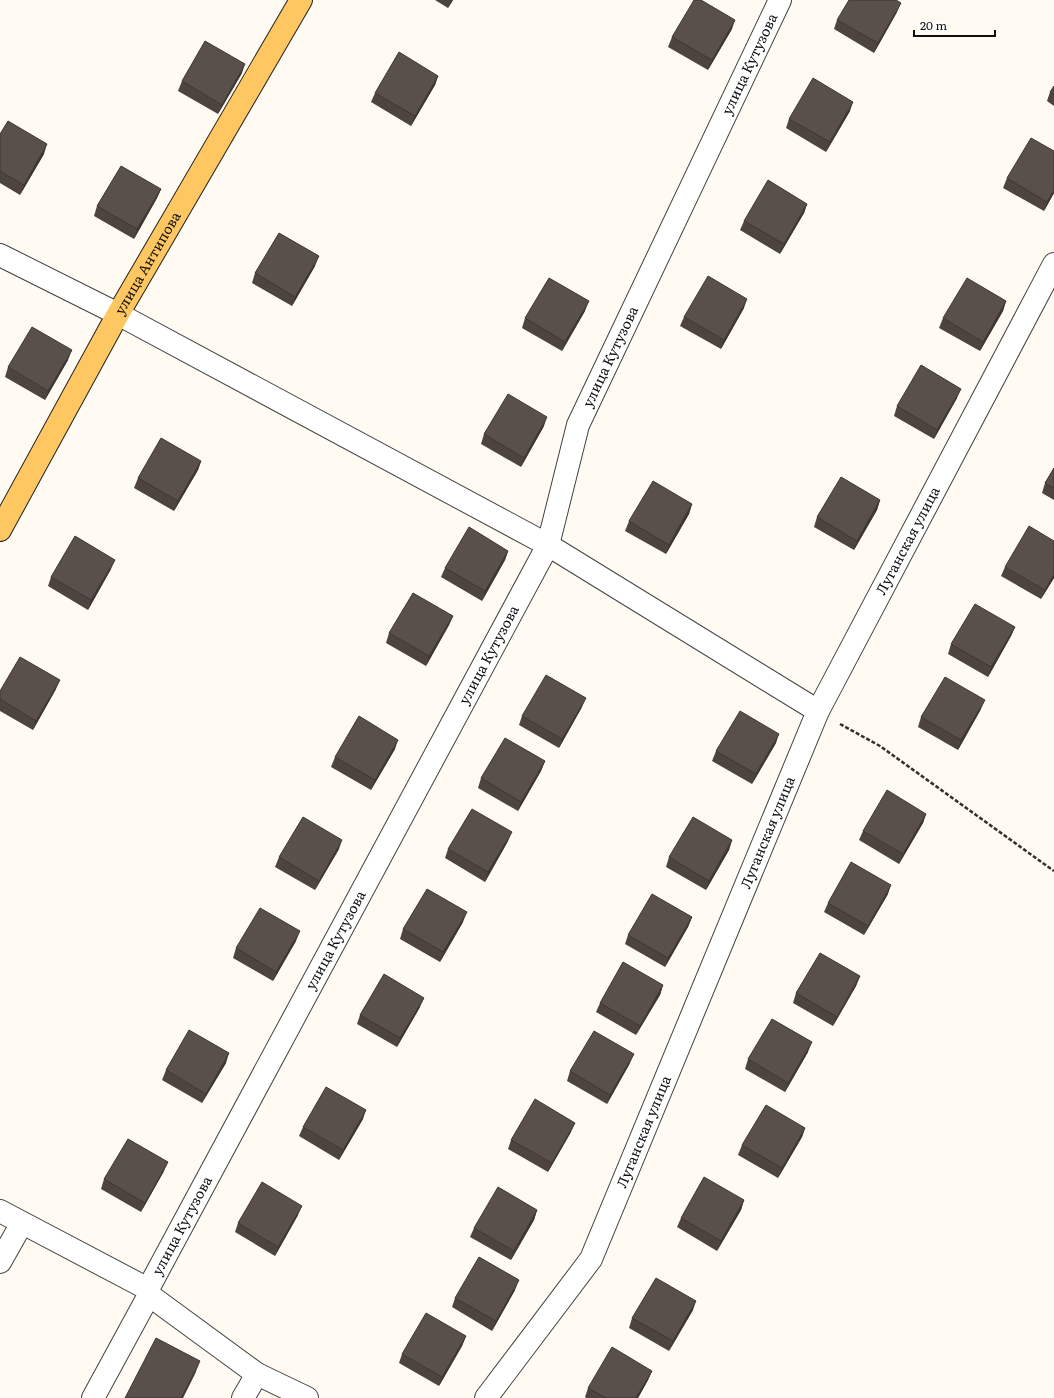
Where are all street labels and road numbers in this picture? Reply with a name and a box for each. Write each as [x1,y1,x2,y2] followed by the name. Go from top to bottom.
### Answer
[716,9,781,118] street label: улица Кутузова
[109,207,185,318] street label: улица Антипова
[577,302,642,410] street label: улица Кутузова
[870,482,944,598] street label: Луганская улица
[453,601,523,708] street label: улица Кутузова
[735,772,799,891] street label: Луганская улица
[300,886,370,993] street label: улица Кутузова
[611,1072,675,1190] street label: Луганская улица
[146,1172,216,1278] street label: улица Кутузова

